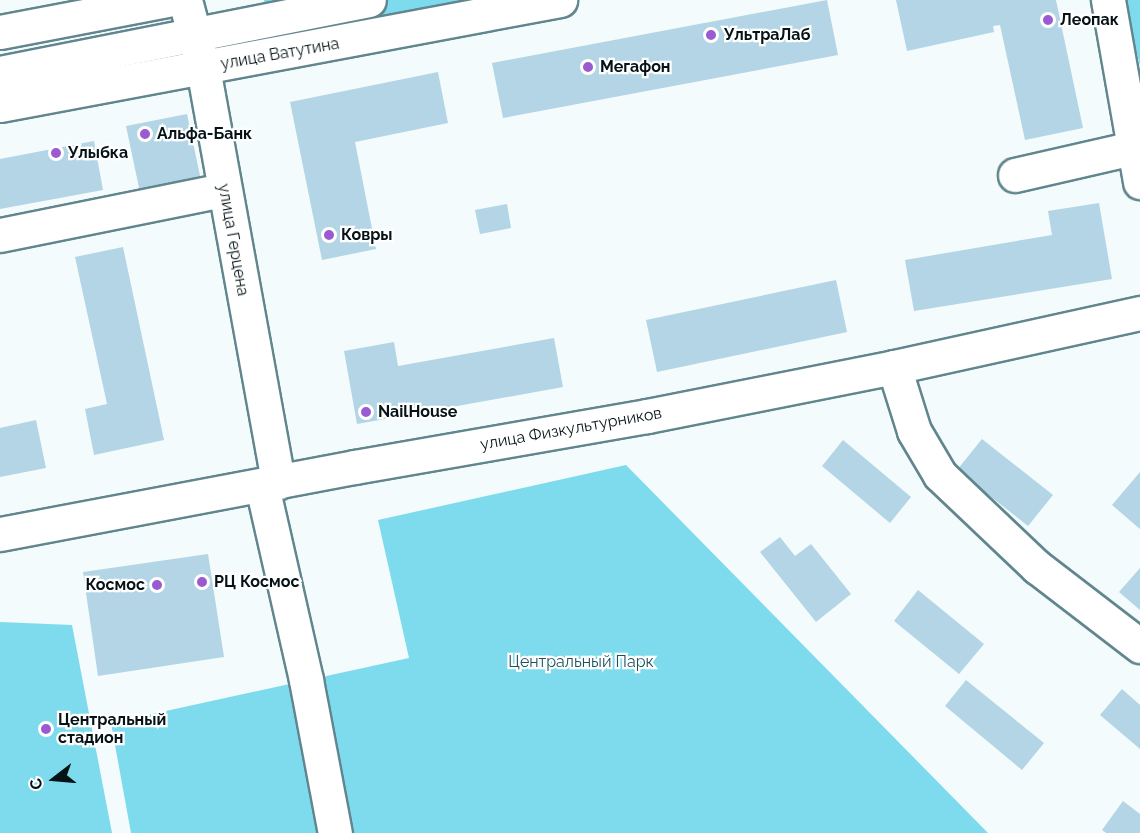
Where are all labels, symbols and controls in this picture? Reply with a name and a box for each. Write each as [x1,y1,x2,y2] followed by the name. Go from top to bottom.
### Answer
[1060,10,1119,30] place label: Леопак
[1041,13,1055,27] marker: Леопак
[724,25,810,45] place label: УльтраЛаб
[702,26,720,44] marker: УльтраЛаб
[219,34,341,74] street label: улица Ватутина
[600,57,671,77] place label: Мегафон
[581,60,595,74] marker: Мегафон
[157,124,252,144] place label: Альфа-Банк
[138,127,152,141] marker: Альфа-Банк
[68,143,128,163] place label: Улыбка
[49,146,63,160] marker: Улыбка
[214,182,252,298] street label: улица Герцена
[341,225,393,245] place label: Ковры
[322,228,336,242] marker: Ковры
[378,402,457,422] place label: NailHouse
[479,404,663,454] street label: улица Физкультурников
[359,405,373,419] marker: NailHouse
[214,572,299,592] place label: РЦ Космос
[85,575,145,595] place label: Космос
[195,575,209,589] marker: РЦ Космос
[150,578,164,592] marker: Космос
[508,652,654,672] park label: Центральный Парк
[58,710,166,748] place label: Центральный стадион
[39,722,53,736] marker: Центральный стадион
[24,749,84,809] north arrow
[26,776,47,792] text: С

